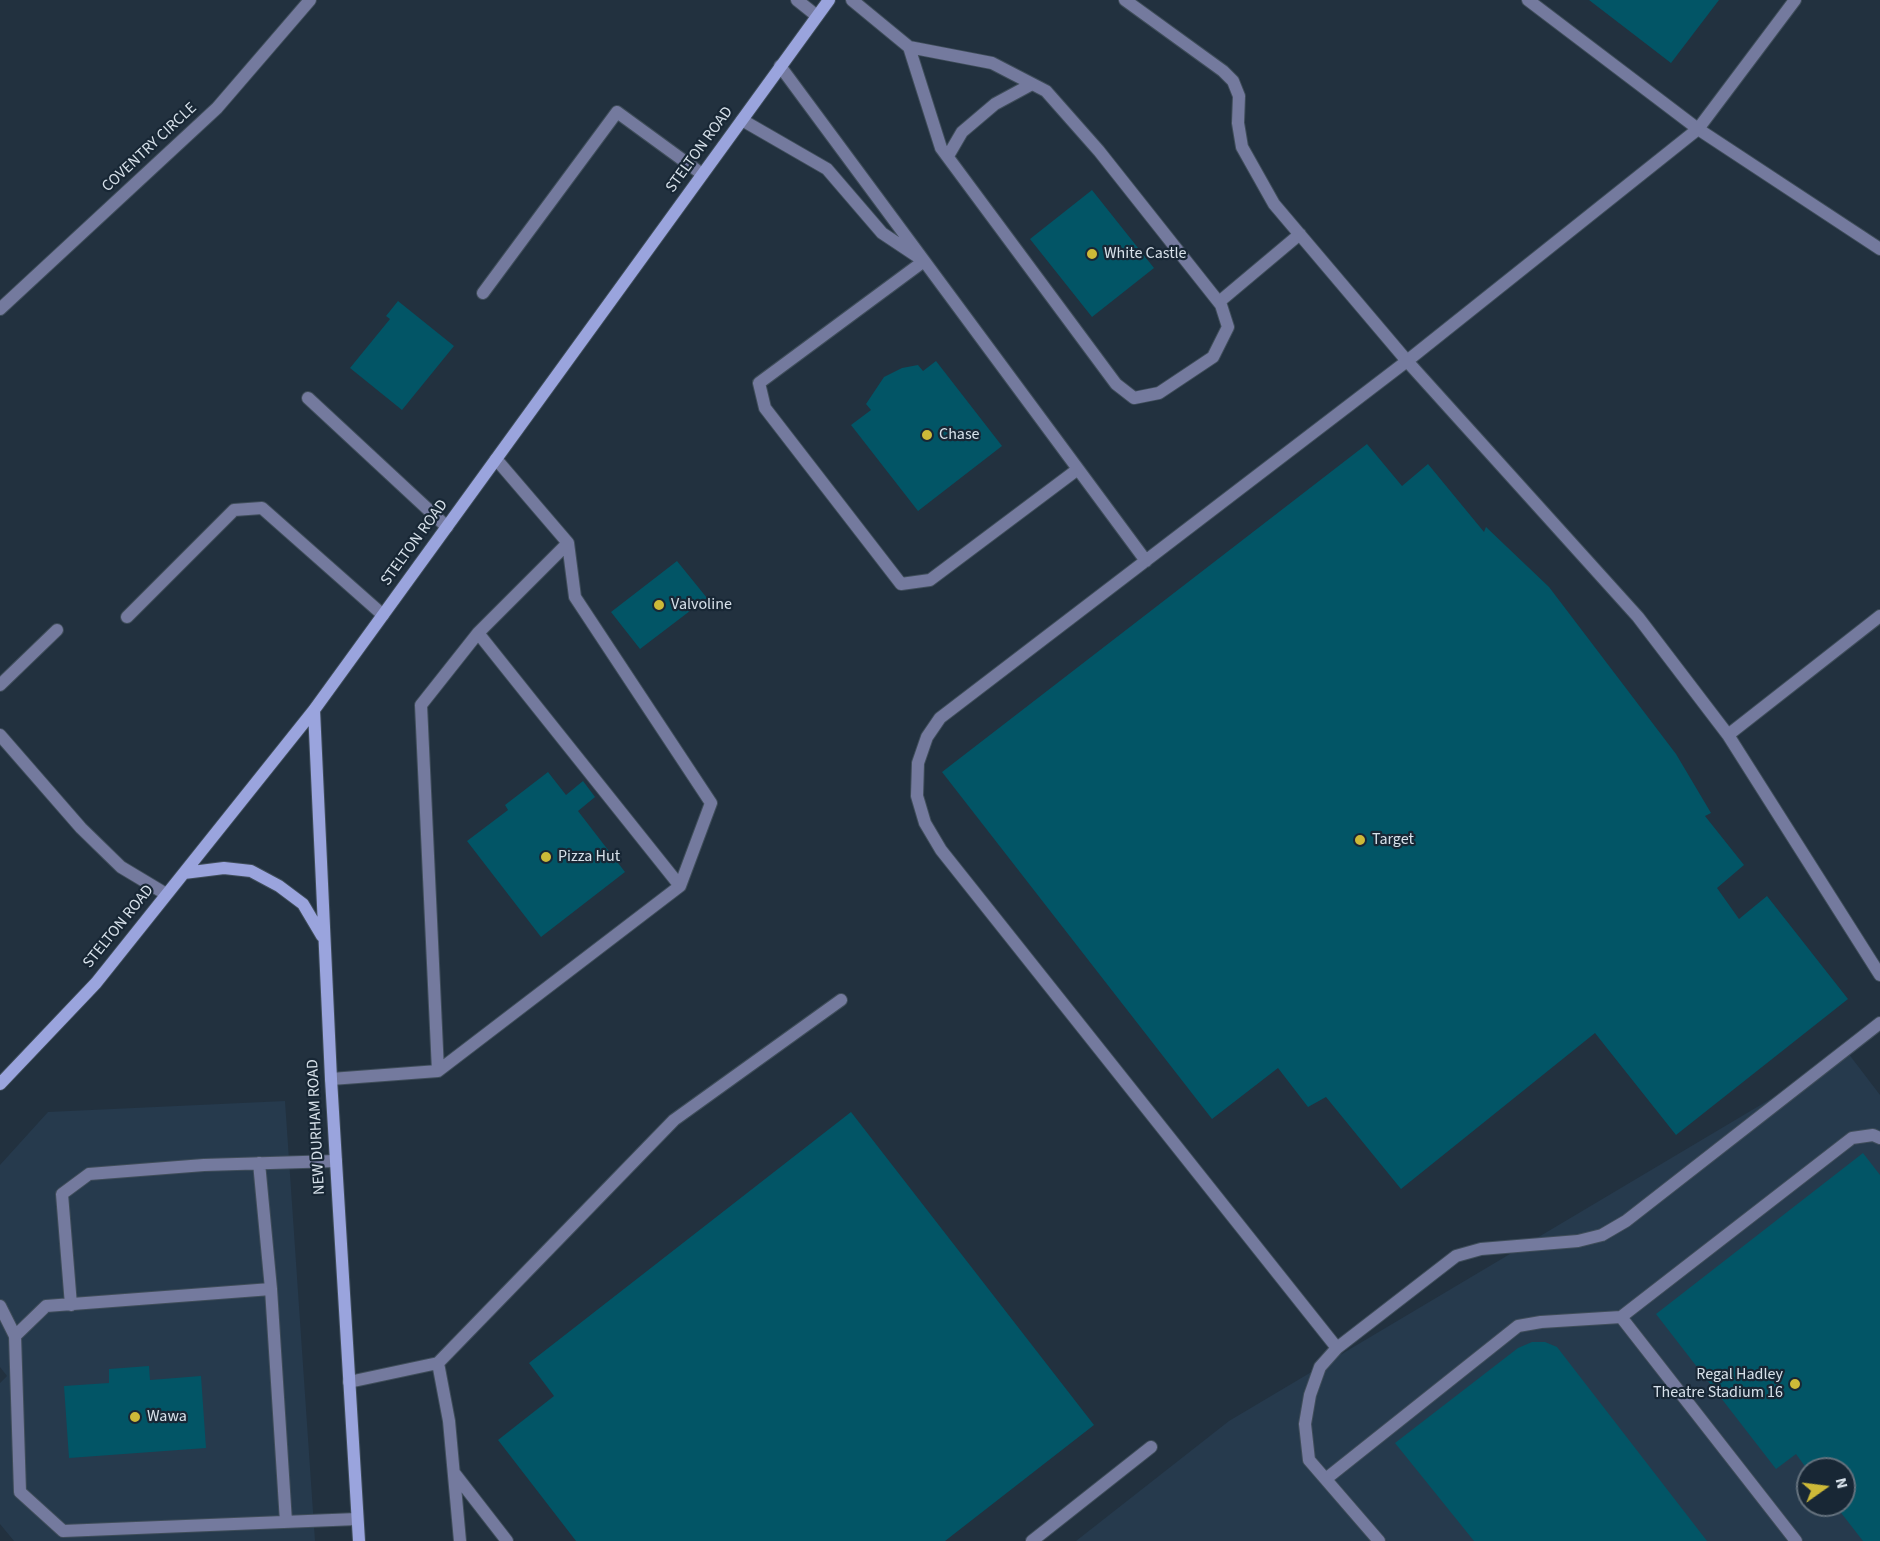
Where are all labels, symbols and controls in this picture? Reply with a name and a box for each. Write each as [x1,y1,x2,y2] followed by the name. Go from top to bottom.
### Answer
[99,99,201,197] street label: COVENTRY CIRCLE
[662,103,738,197] street label: STELTON ROAD
[1104,244,1187,264] place label: White Castle
[1085,247,1099,261] marker: White Castle
[939,425,980,445] place label: Chase
[920,428,934,442] marker: Chase
[377,496,453,590] street label: STELTON ROAD
[671,595,732,615] place label: Valvoline
[652,598,666,612] marker: Valvoline
[1372,830,1414,850] place label: Target
[1353,833,1367,847] marker: Target
[558,847,620,867] place label: Pizza Hut
[539,850,553,864] marker: Pizza Hut
[80,881,158,973] street label: STELTON ROAD
[304,1059,330,1195] street label: NEW DURHAM ROAD
[1653,1365,1783,1403] place label: Regal Hadley Theatre Stadium 16
[1788,1377,1802,1391] marker: Regal Hadley Theatre Stadium 16
[147,1407,187,1427] place label: Wawa
[128,1410,142,1424] marker: Wawa
[1796,1457,1856,1517] north arrow
[1830,1475,1853,1491] text: N

